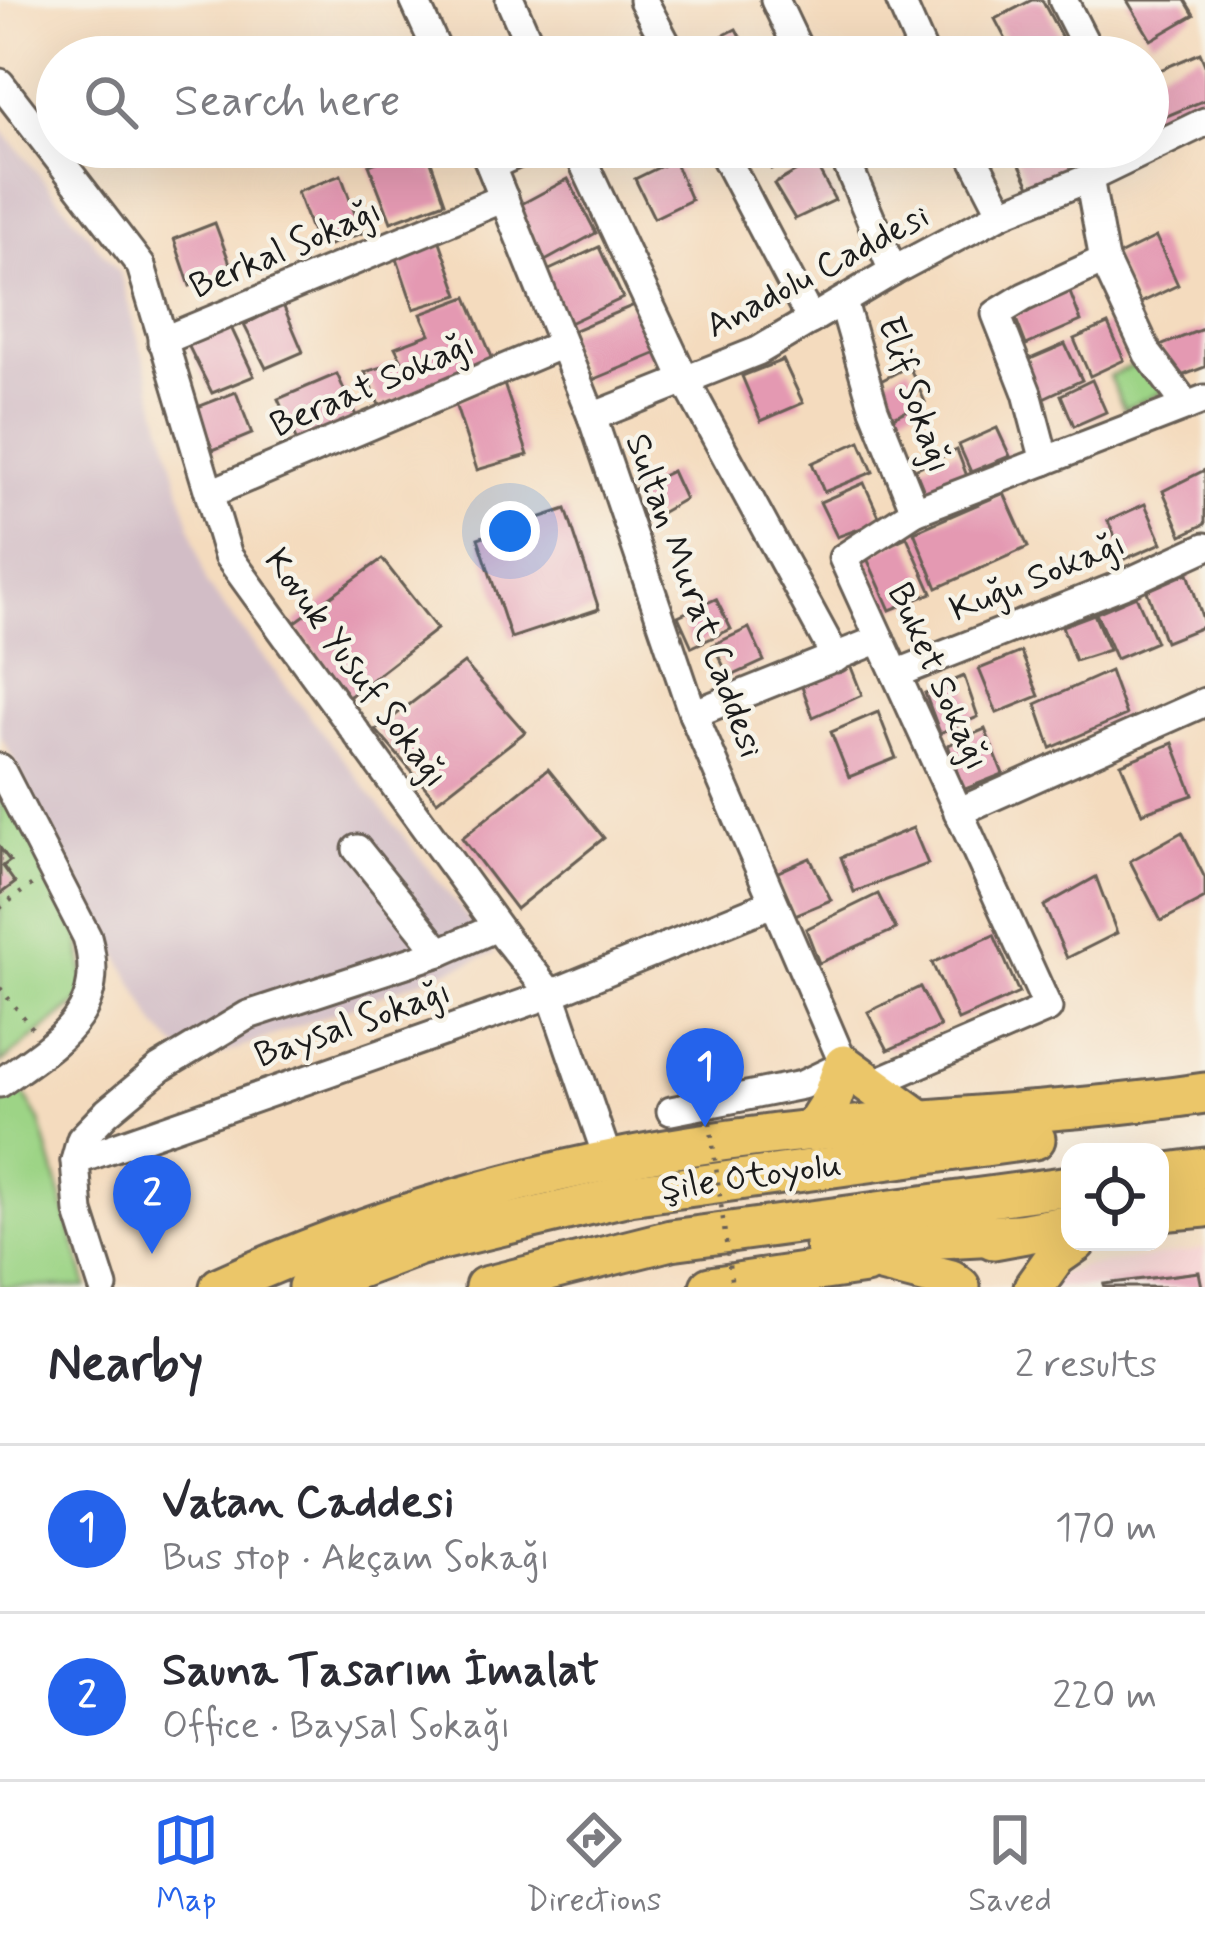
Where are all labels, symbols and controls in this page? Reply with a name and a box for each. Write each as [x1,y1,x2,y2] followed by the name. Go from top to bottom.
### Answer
[36,36,1169,168] search box
[78,69,144,135] icon: search
[174,73,401,132] text: Search here
[183,189,389,311] street label: Berkal Sokağı
[698,193,938,351] street label: Anadolu Caddesi
[864,311,962,479] street label: Elif Sokağı
[264,322,482,450] street label: Beraat Sokağı
[613,428,773,764] street label: Sultan Murat Caddesi
[480,501,540,561] your location
[943,522,1133,634] street label: Kuğu Sokağı
[252,540,458,798] street label: Kovuk Yusuf Sokağı
[875,576,999,778] street label: Buket Sokağı
[249,970,457,1080] street label: Baysal Sokağı
[666,1028,744,1127] pin: 1
[658,1142,844,1214] street label: Şile Otoyolu
[1061,1143,1169,1251] map controls
[1061,1143,1169,1251] button: locate
[113,1155,191,1254] pin: 2
[48,1332,203,1398] text: Nearby
[1015,1340,1157,1391] text: 2 results
[162,1474,454,1533] text: Vatan Caddesi
[78,1503,96,1554] text: 1
[1055,1503,1157,1554] text: 170 m
[162,1533,550,1584] text: Bus stop · Akçam Sokağı
[162,1642,599,1701] text: Sauna Tasarım İmalat
[77,1671,97,1722] text: 2
[1052,1671,1157,1722] text: 220 m
[162,1701,511,1752] text: Office · Baysal Sokağı
[153,1807,219,1923] tab: Map
[526,1807,662,1923] tab: Directions
[968,1807,1052,1923] tab: Saved

